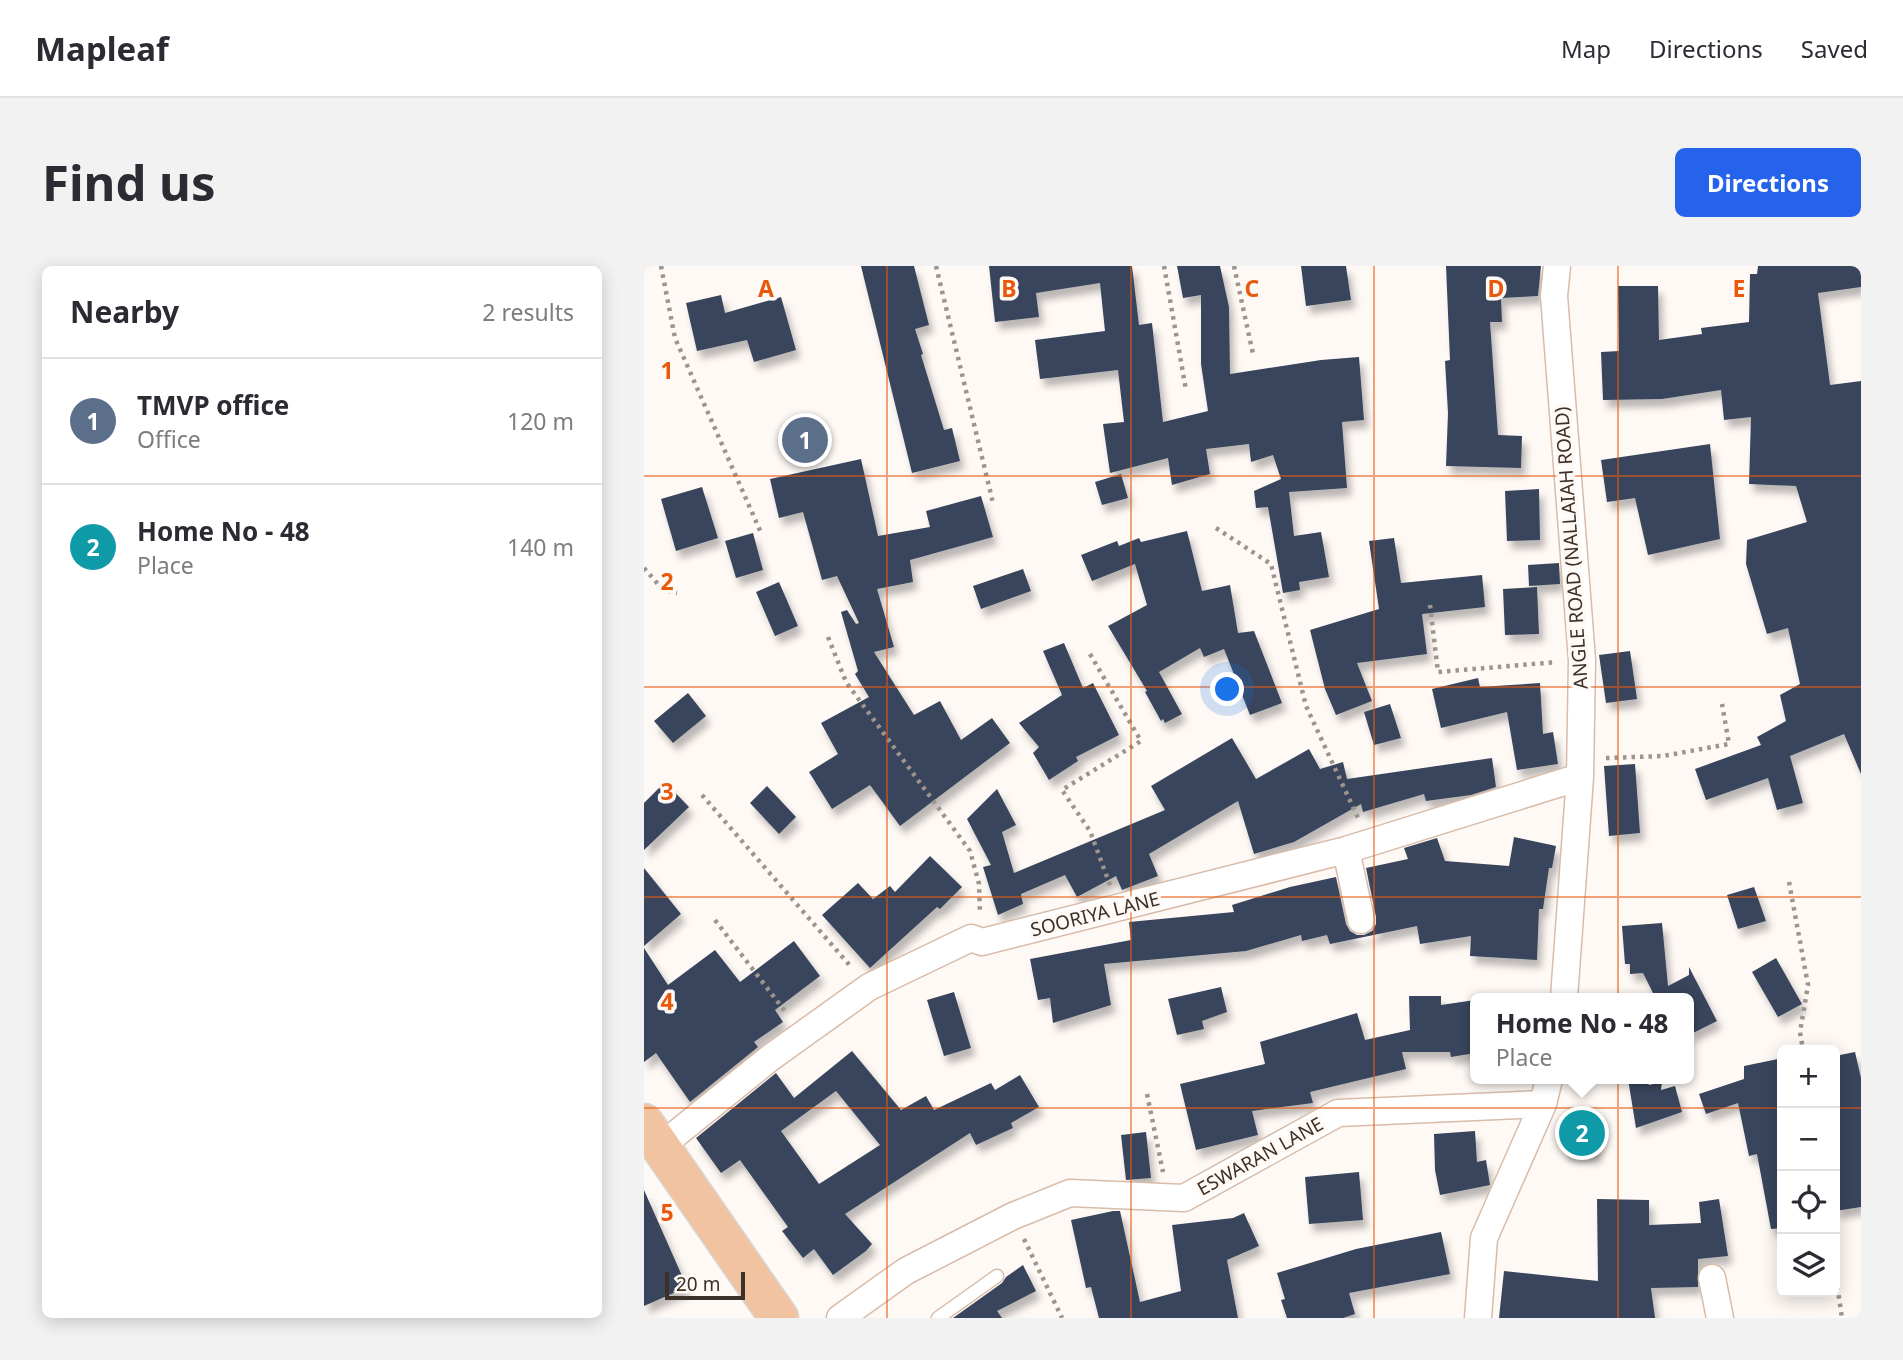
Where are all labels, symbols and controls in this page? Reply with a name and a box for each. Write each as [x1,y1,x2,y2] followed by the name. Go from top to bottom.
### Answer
[35,26,169,71] text: Mapleaf
[1561,32,1611,65] text: Map
[1649,32,1763,65] text: Directions
[1801,32,1868,65] text: Saved
[1675,148,1861,217] button: Directions
[42,149,216,215] text: Find us
[758,272,774,304] text: A
[1001,272,1017,304] text: B
[1245,272,1260,304] text: C
[1488,272,1504,304] text: D
[1733,272,1745,304] text: E
[70,291,179,332] text: Nearby
[482,296,574,328] text: 2 results
[660,354,674,386] text: 1
[137,387,289,423] text: TMVP office
[86,405,100,437] text: 1
[507,405,574,437] text: 120 m
[1548,406,1594,690] street label: ANGLE ROAD (NALLAIAH ROAD)
[782,414,828,466] pin: 1
[137,423,201,455] text: Office
[137,513,310,549] text: Home No - 48
[86,531,100,563] text: 2
[507,531,574,563] text: 140 m
[137,549,194,581] text: Place
[660,565,674,597] text: 2
[1210,672,1244,706] your location
[660,775,674,807] text: 3
[1028,885,1162,943] street label: SOORIYA LANE
[660,985,674,1017] text: 4
[1470,993,1694,1084] popup
[1496,1005,1668,1041] text: Home No - 48
[1496,1041,1552,1073] text: Place
[1777,1045,1840,1297] map controls
[1777,1045,1840,1108] button: +
[1559,1107,1605,1159] pin: 2
[1777,1108,1840,1171] button: −
[1192,1111,1328,1201] street label: ESWARAN LANE
[1777,1171,1840,1234] button: locate
[660,1196,674,1228] text: 5
[1777,1234,1840,1297] button: layers
[665,1269,746,1301] scale bar
[676,1271,720,1297] text: 20 m

